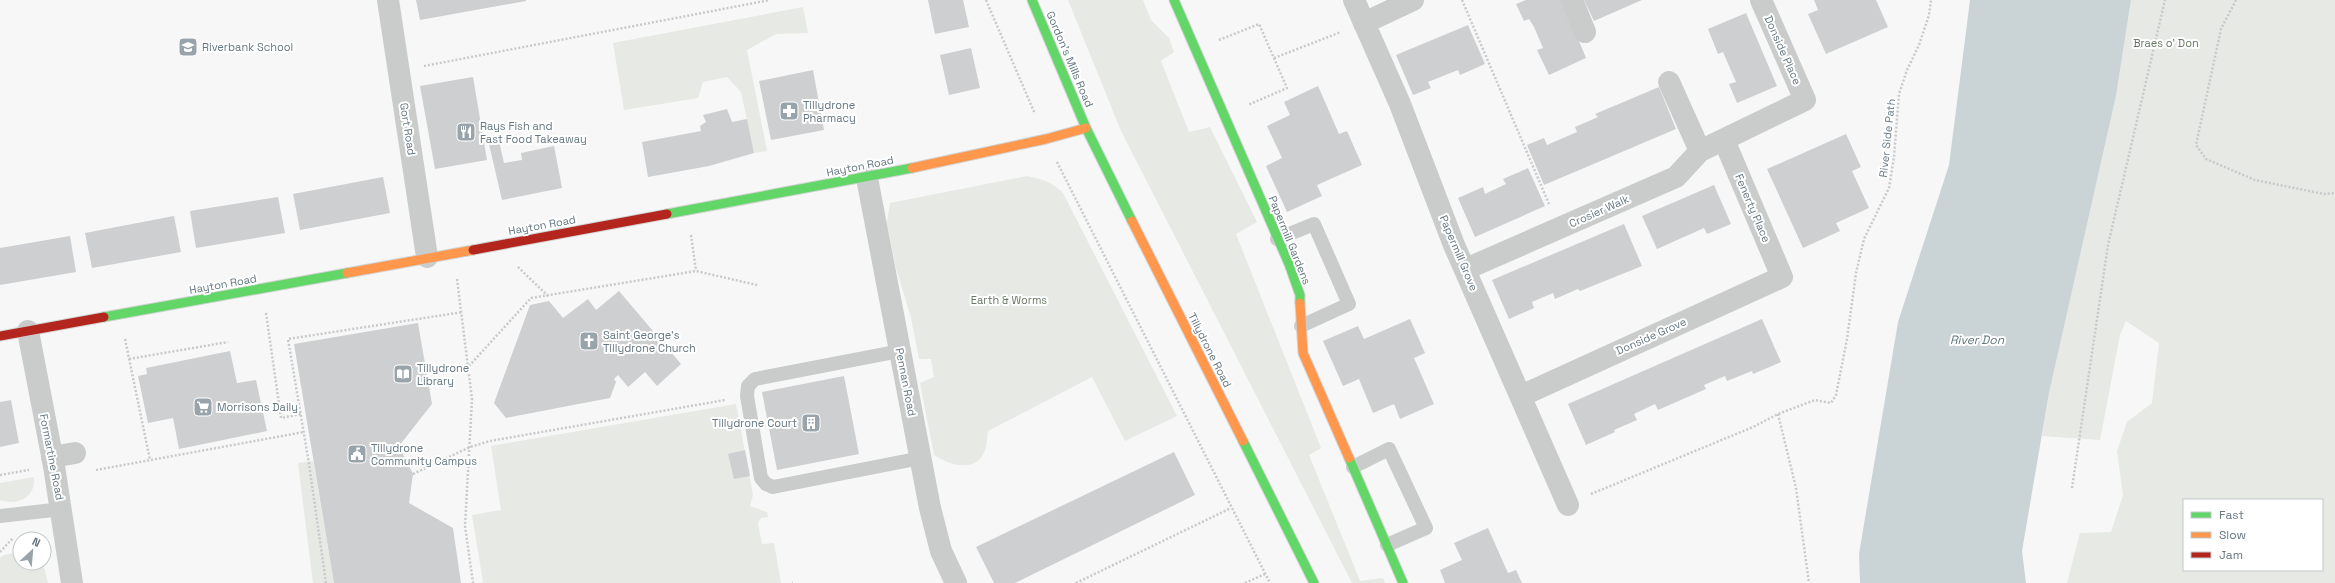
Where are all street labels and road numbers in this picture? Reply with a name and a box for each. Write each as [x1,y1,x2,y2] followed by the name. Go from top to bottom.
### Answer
[1043,9,1097,109] street label: Gordon's Mills Road
[1761,13,1805,87] street label: Donside Place
[1876,98,1898,178] street label: River Side Path
[397,102,419,156] street label: Gort Road
[825,153,895,179] street label: Hayton Road
[1732,172,1774,244] street label: Fenerty Place
[1567,192,1631,230] street label: Crosier Walk
[1266,194,1314,287] street label: Papermill Gardens
[507,212,577,238] street label: Hayton Road
[1437,213,1481,293] street label: Papermill Grove
[188,271,258,297] street label: Hayton Road
[1185,310,1235,390] street label: Tillydrone Road
[1614,314,1688,358] street label: Donside Grove
[893,347,919,417] street label: Pennan Road
[37,413,67,501] street label: Formartine Road

